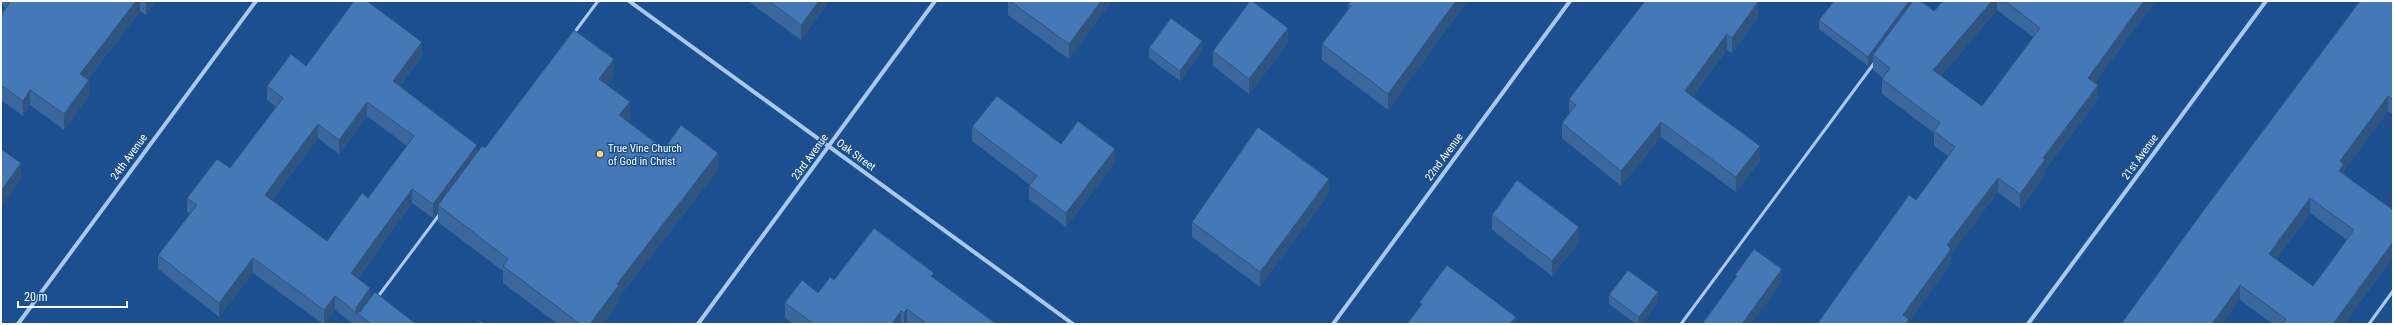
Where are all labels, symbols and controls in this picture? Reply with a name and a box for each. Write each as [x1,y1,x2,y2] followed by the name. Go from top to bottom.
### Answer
[108,131,150,183] street label: 24th Avenue
[789,131,831,183] street label: 23rd Avenue
[1422,131,1466,183] street label: 22nd Avenue
[2119,132,2161,182] street label: 21st Avenue
[834,136,878,174] street label: Oak Street
[608,142,682,168] place label: True Vine Church of God in Christ
[595,149,605,159] marker: True Vine Church of God in Christ
[18,283,127,309] scale bar
[24,290,48,304] text: 20 m

